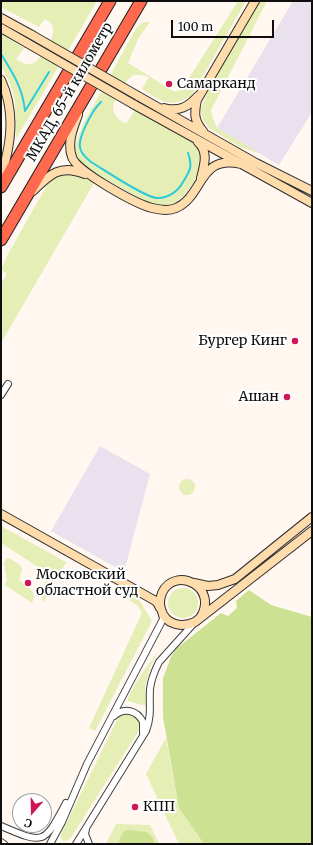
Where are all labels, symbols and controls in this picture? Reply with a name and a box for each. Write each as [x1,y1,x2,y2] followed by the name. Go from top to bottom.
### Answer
[173,12,276,38] scale bar
[178,19,213,34] text: 100 m
[23,20,117,164] street label: МКАД, 65-й километр
[177,76,256,92] place label: Самарканд
[164,79,174,89] marker: Самарканд
[198,333,287,349] place label: Бургер Кинг
[290,336,300,346] marker: Бургер Кинг
[239,389,279,405] place label: Ашан
[282,392,292,402] marker: Ашан
[36,567,138,600] place label: Московский областной суд
[23,578,33,588] marker: Московский областной суд
[12,793,52,833] north arrow
[143,799,175,815] place label: КПП
[130,802,140,812] marker: КПП
[22,816,34,831] text: С

